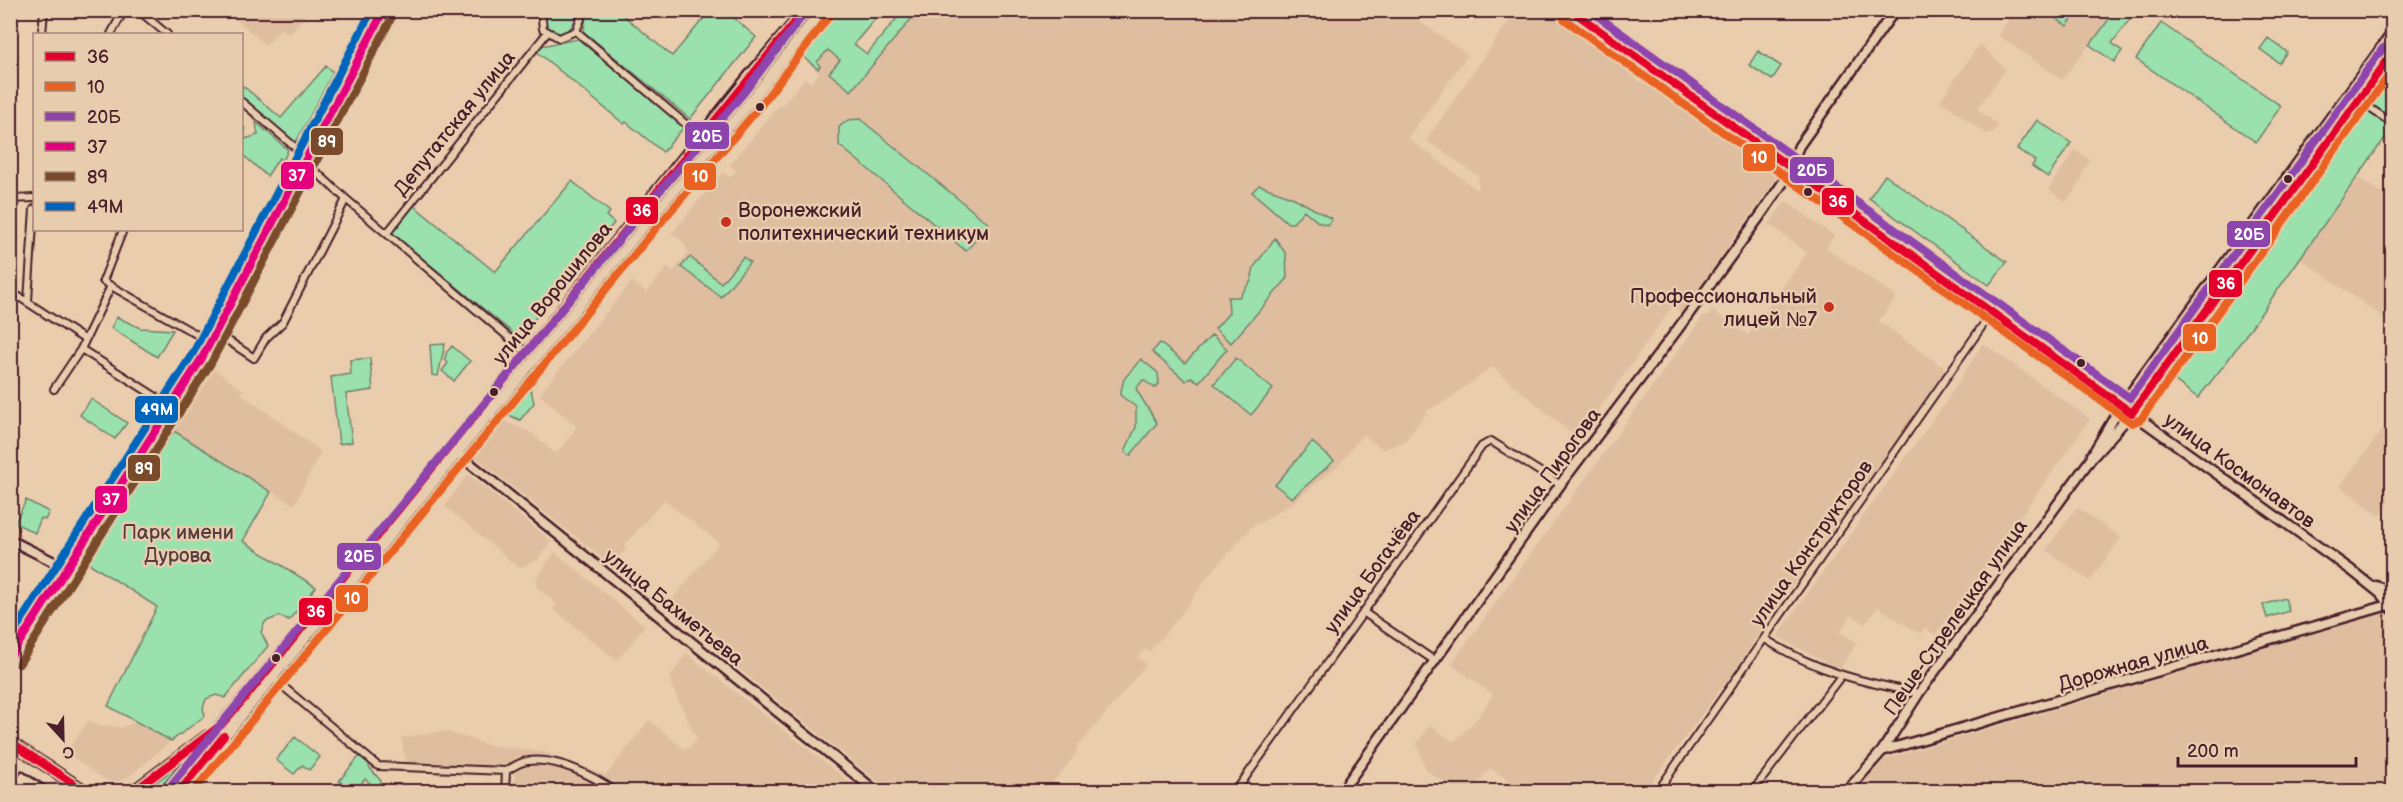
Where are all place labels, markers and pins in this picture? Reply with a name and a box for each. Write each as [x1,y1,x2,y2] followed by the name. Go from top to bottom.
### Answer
[754,101,766,113] unlabelled marker
[2282,173,2294,185] unlabelled marker
[1802,186,1814,198] unlabelled marker
[738,199,989,246] place label: Воронежский политехнический техникум
[719,215,733,229] marker: Воронежский политехнический техникум
[1630,285,1817,332] place label: Профессиональный лицей №7
[1822,300,1836,314] marker: Профессиональный лицей №7
[2075,357,2087,369] unlabelled marker
[488,386,500,398] unlabelled marker
[270,652,282,664] unlabelled marker

